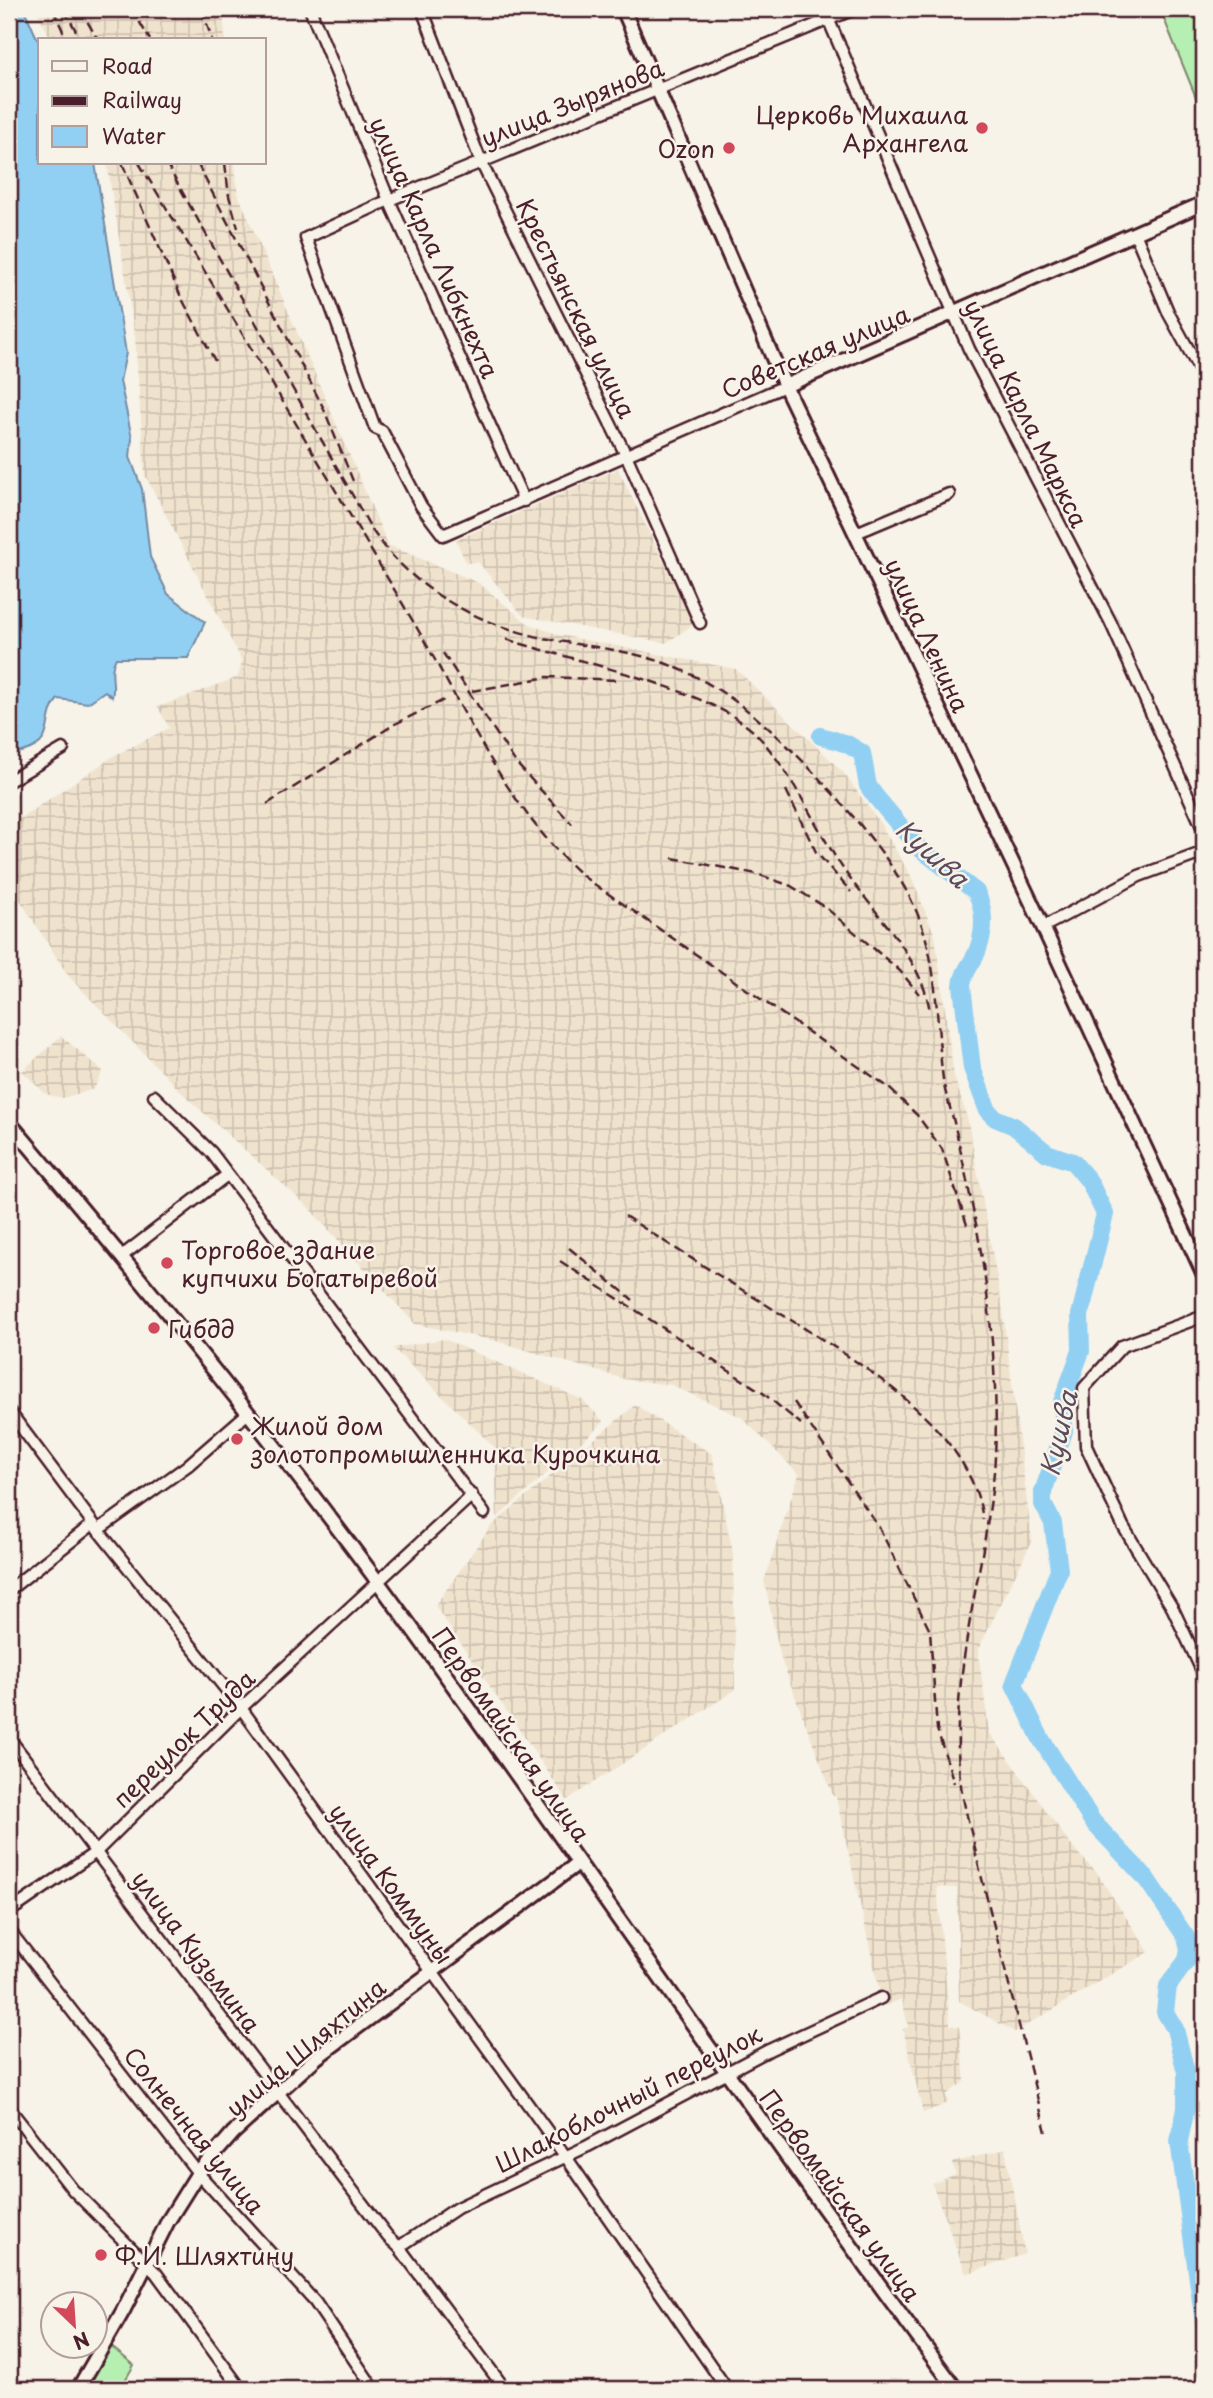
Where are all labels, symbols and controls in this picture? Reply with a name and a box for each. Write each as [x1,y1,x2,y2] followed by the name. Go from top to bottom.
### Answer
[38,38,266,164] legend
[102,49,153,81] text: Road
[475,49,669,155] street label: улица Зырянова
[102,83,182,115] text: Railway
[756,96,968,160] place label: Церковь Михаила Архангела
[361,111,509,383] street label: улица Карла Либкнехта
[102,119,166,151] text: Water
[974,120,990,136] marker: Церковь Михаила Архангела
[658,130,715,166] place label: Ozon
[721,140,737,156] marker: Ozon
[508,192,646,424] street label: Крестьянская улица
[956,293,1098,533] street label: улица Карла Маркса
[715,295,915,407] street label: Советская улица
[876,552,980,718] street label: улица Ленина
[888,810,979,897] water label: Кушва
[181,1231,438,1295] place label: Торговое здание купчихи Богатыревой
[159,1255,175,1271] marker: Торговое здание купчихи Богатыревой
[168,1310,235,1346] place label: Гибдд
[146,1320,162,1336] marker: Гибдд
[1029,1386,1087,1480] water label: Кушва
[250,1407,660,1471] place label: Жилой дом золотопромышленника Курочкина
[229,1431,245,1447] marker: Жилой дом золотопромышленника Курочкина
[424,1619,600,1849] street label: Первомайская улица
[104,1660,263,1816] street label: переулок Труда
[321,1795,463,1971] street label: улица Коммуны
[124,1862,270,2040] street label: улица Кузьмина
[217,1969,393,2125] street label: улица Шляхтина
[488,2015,768,2181] street label: Шлакоблочный переулок
[116,2038,274,2222] street label: Солнечная улица
[752,2081,930,2309] street label: Первомайская улица
[115,2237,294,2273] place label: Ф.И. Шляхтину
[93,2247,109,2263] marker: Ф.И. Шляхтину
[38,2290,108,2360] north arrow
[69,2325,94,2357] text: N

